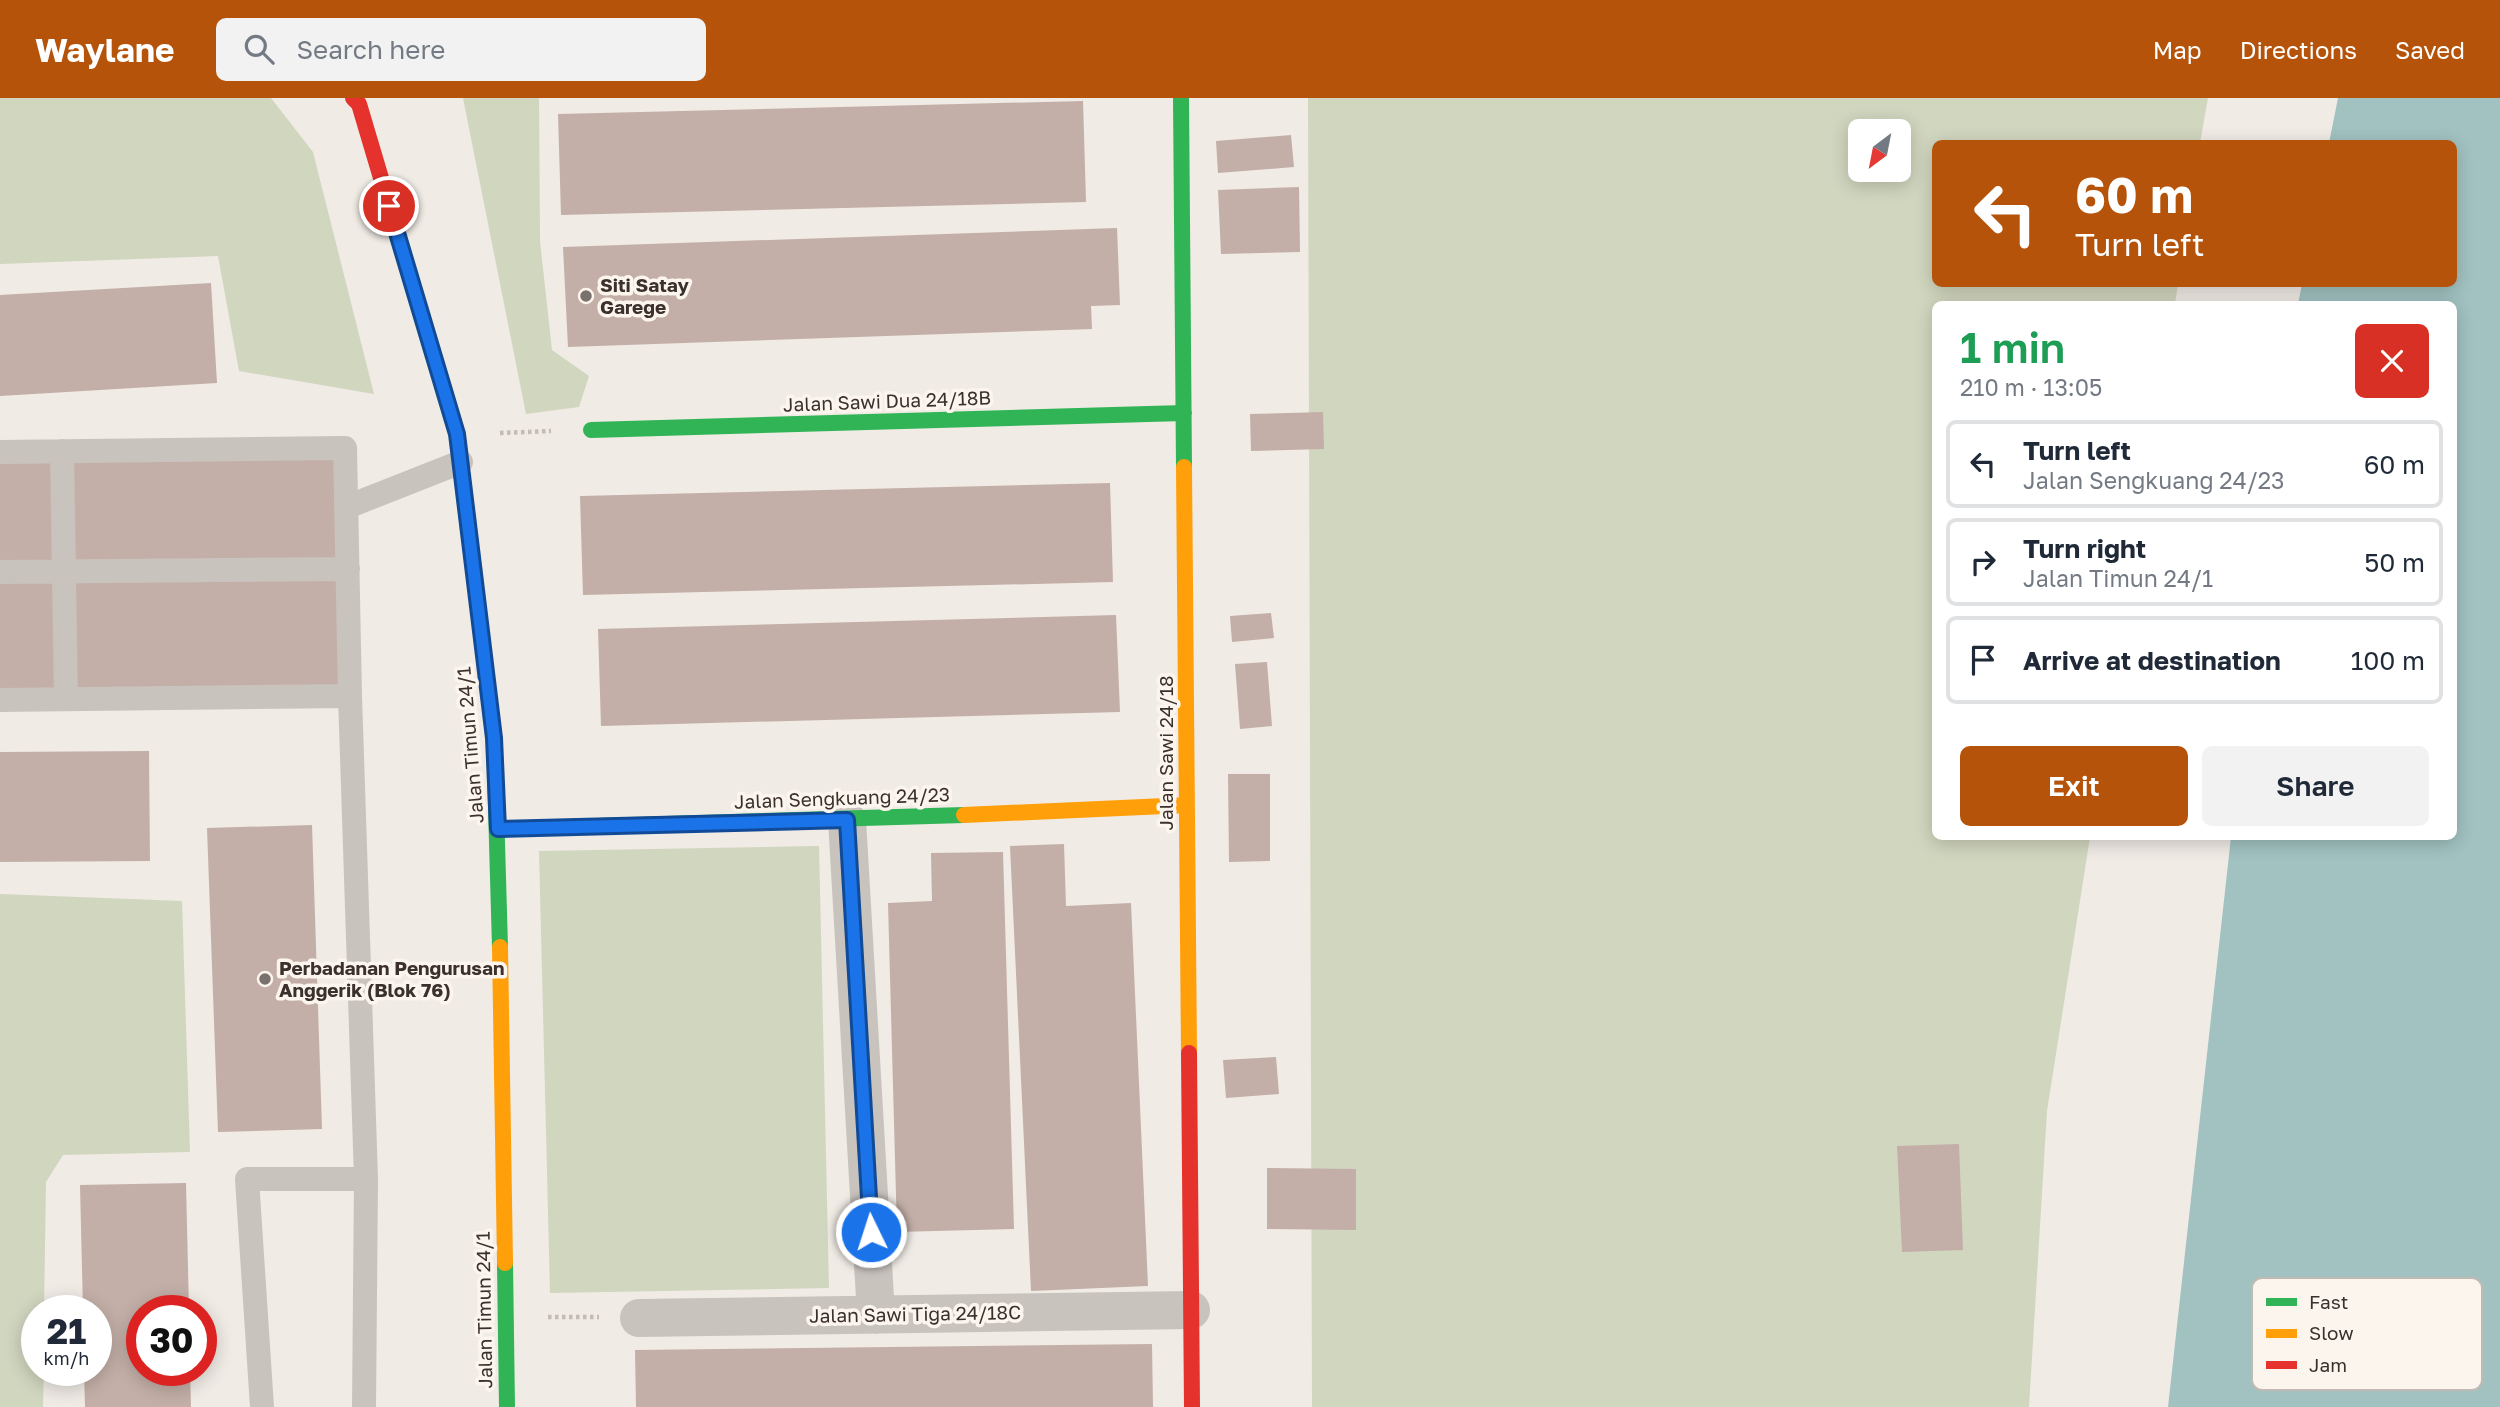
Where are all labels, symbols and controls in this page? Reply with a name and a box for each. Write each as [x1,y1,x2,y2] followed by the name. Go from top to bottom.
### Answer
[216,18,706,81] search box
[35,30,174,69] text: Waylane
[240,30,278,68] icon: search
[296,34,445,65] text: Search here
[2153,35,2202,64] text: Map
[2240,35,2357,64] text: Directions
[2395,35,2465,64] text: Saved
[1848,119,1911,182] north arrow
[1848,119,1911,182] map controls
[2075,165,2193,224] text: 60 m
[1960,168,2051,259] icon: left
[359,176,419,236] pin
[370,187,408,225] icon: arrive
[2075,225,2204,263] text: Turn left
[600,273,690,318] place label: Siti Satay Garege
[578,288,594,304] marker: Siti Satay Garege
[1960,322,2065,372] text: 1 min
[2355,324,2429,398] button: close
[1960,373,2102,401] text: 210 m · 13:05
[783,385,991,416] street label: Jalan Sawi Dua 24/18B
[2023,435,2131,466] text: Turn left
[1964,445,2002,483] icon: left
[2364,449,2425,480] text: 60 m
[2023,466,2285,494] text: Jalan Sengkuang 24/23
[2023,533,2146,564] text: Turn right
[1964,543,2002,581] icon: right
[2364,547,2425,578] text: 50 m
[2023,564,2213,592] text: Jalan Timun 24/1
[1964,641,2002,679] icon: arrive
[2023,645,2281,676] text: Arrive at destination
[2351,645,2425,676] text: 100 m
[451,666,488,824] street label: Jalan Timun 24/1
[1154,675,1177,831] street label: Jalan Sawi 24/18
[1960,746,2188,826] button: Exit
[2202,746,2429,826] button: Share
[734,782,950,813] street label: Jalan Sengkuang 24/23
[279,956,504,1001] place label: Perbadanan Pengurusan Anggerik (Blok 76)
[257,971,273,987] marker: Perbadanan Pengurusan Anggerik (Blok 76)
[834,1195,908,1269] position arrow
[471,1231,496,1389] street label: Jalan Timun 24/1
[2252,1278,2482,1390] legend
[2309,1290,2348,1313] text: Fast
[126,1295,217,1386] speed limit sign: 30
[809,1300,1021,1327] street label: Jalan Sawi Tiga 24/18C
[47,1310,86,1352] text: 21
[2309,1321,2354,1344] text: Slow
[44,1347,89,1369] text: km/h
[2309,1353,2347,1376] text: Jam

